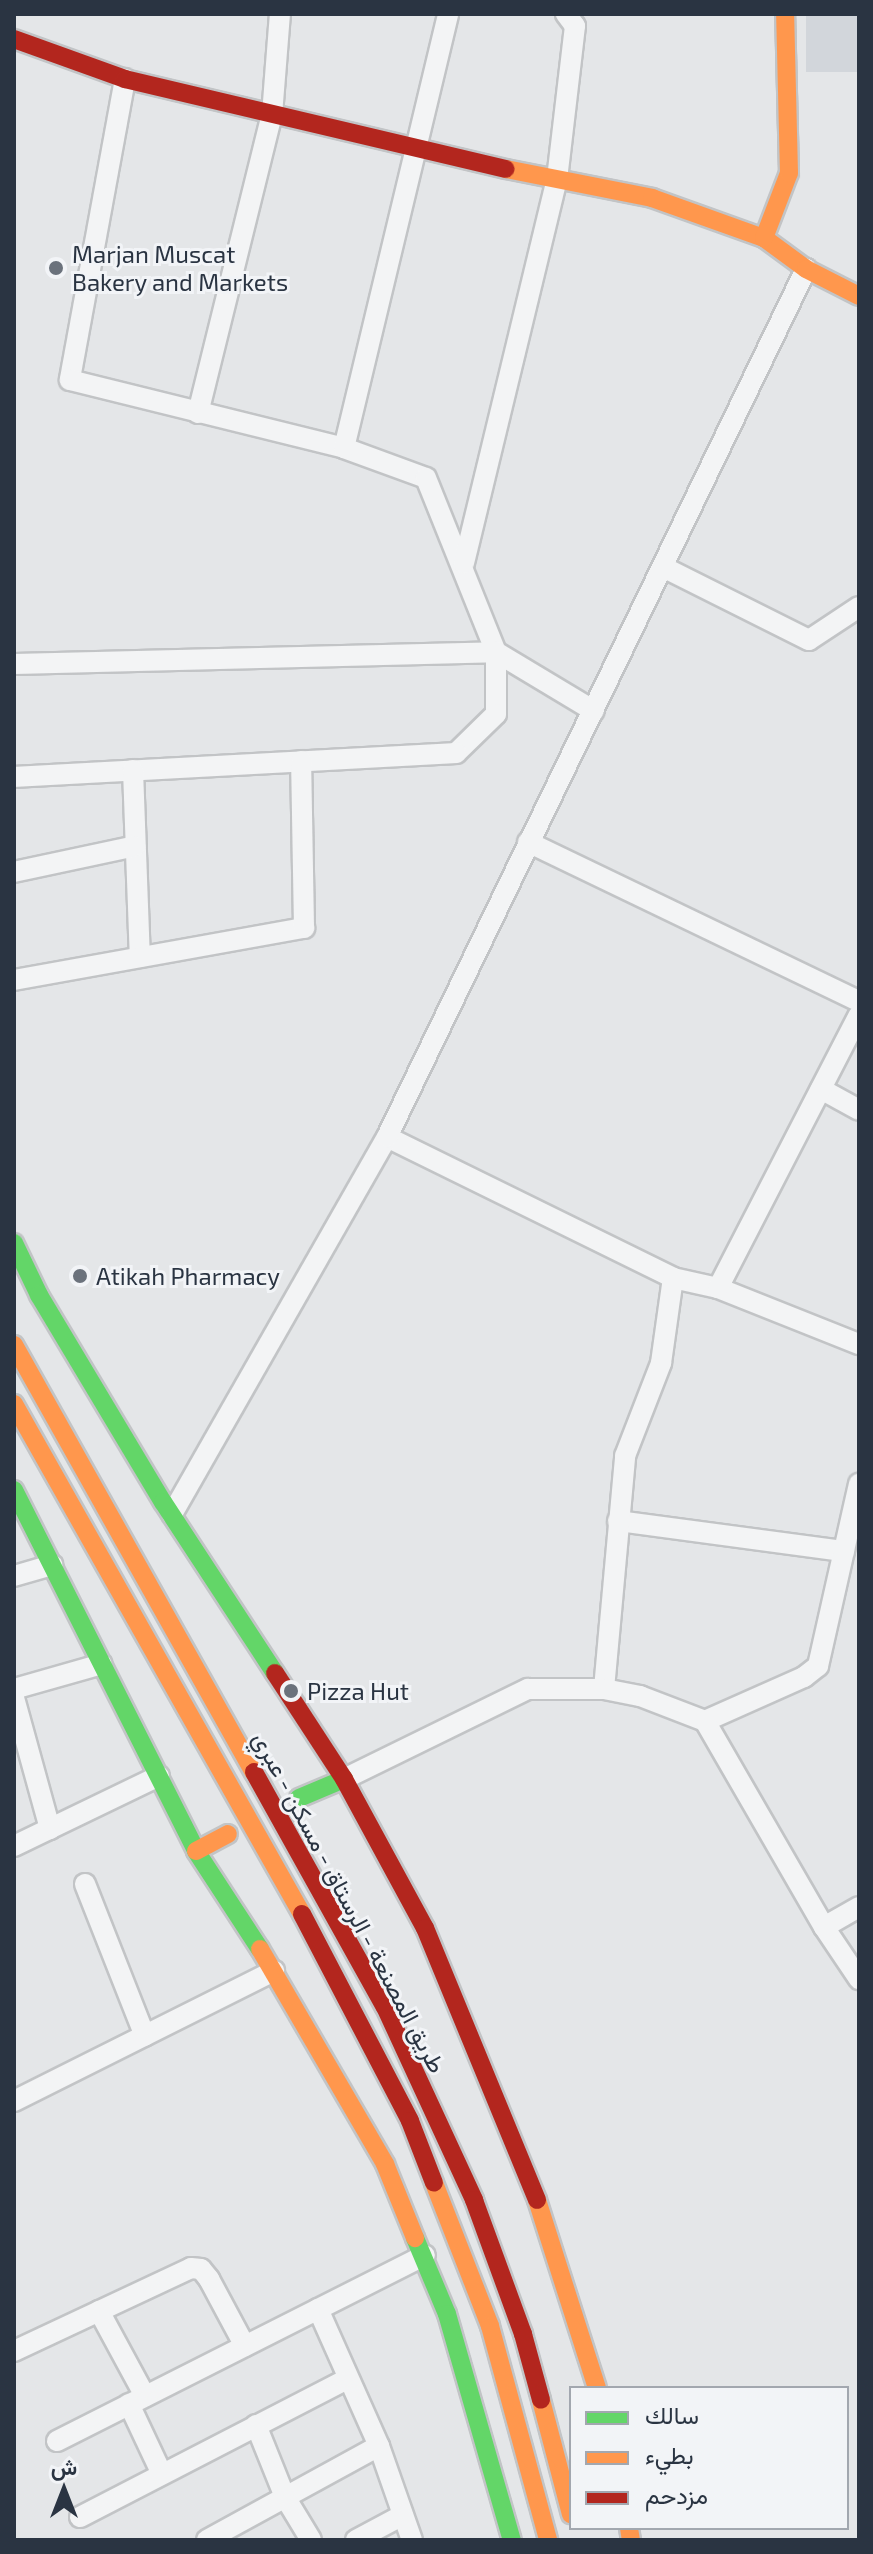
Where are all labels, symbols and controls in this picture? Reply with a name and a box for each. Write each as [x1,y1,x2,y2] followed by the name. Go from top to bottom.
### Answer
[72,240,289,296] place label: Marjan Muscat Bakery and Markets
[47,259,65,277] marker: Marjan Muscat Bakery and Markets
[96,1262,280,1290] place label: Atikah Pharmacy
[71,1267,89,1285] marker: Atikah Pharmacy
[307,1677,409,1705] place label: Pizza Hut
[282,1682,300,1700] marker: Pizza Hut
[248,1726,452,2078] street label: طريق المصنعة - الرستاق - مسكن - عبري
[569,2386,849,2530] legend
[645,2400,699,2429] text: سالك
[645,2440,694,2469] text: بطيء
[24,2450,104,2530] north arrow
[51,2453,77,2479] text: ش
[645,2480,708,2509] text: مزدحم

